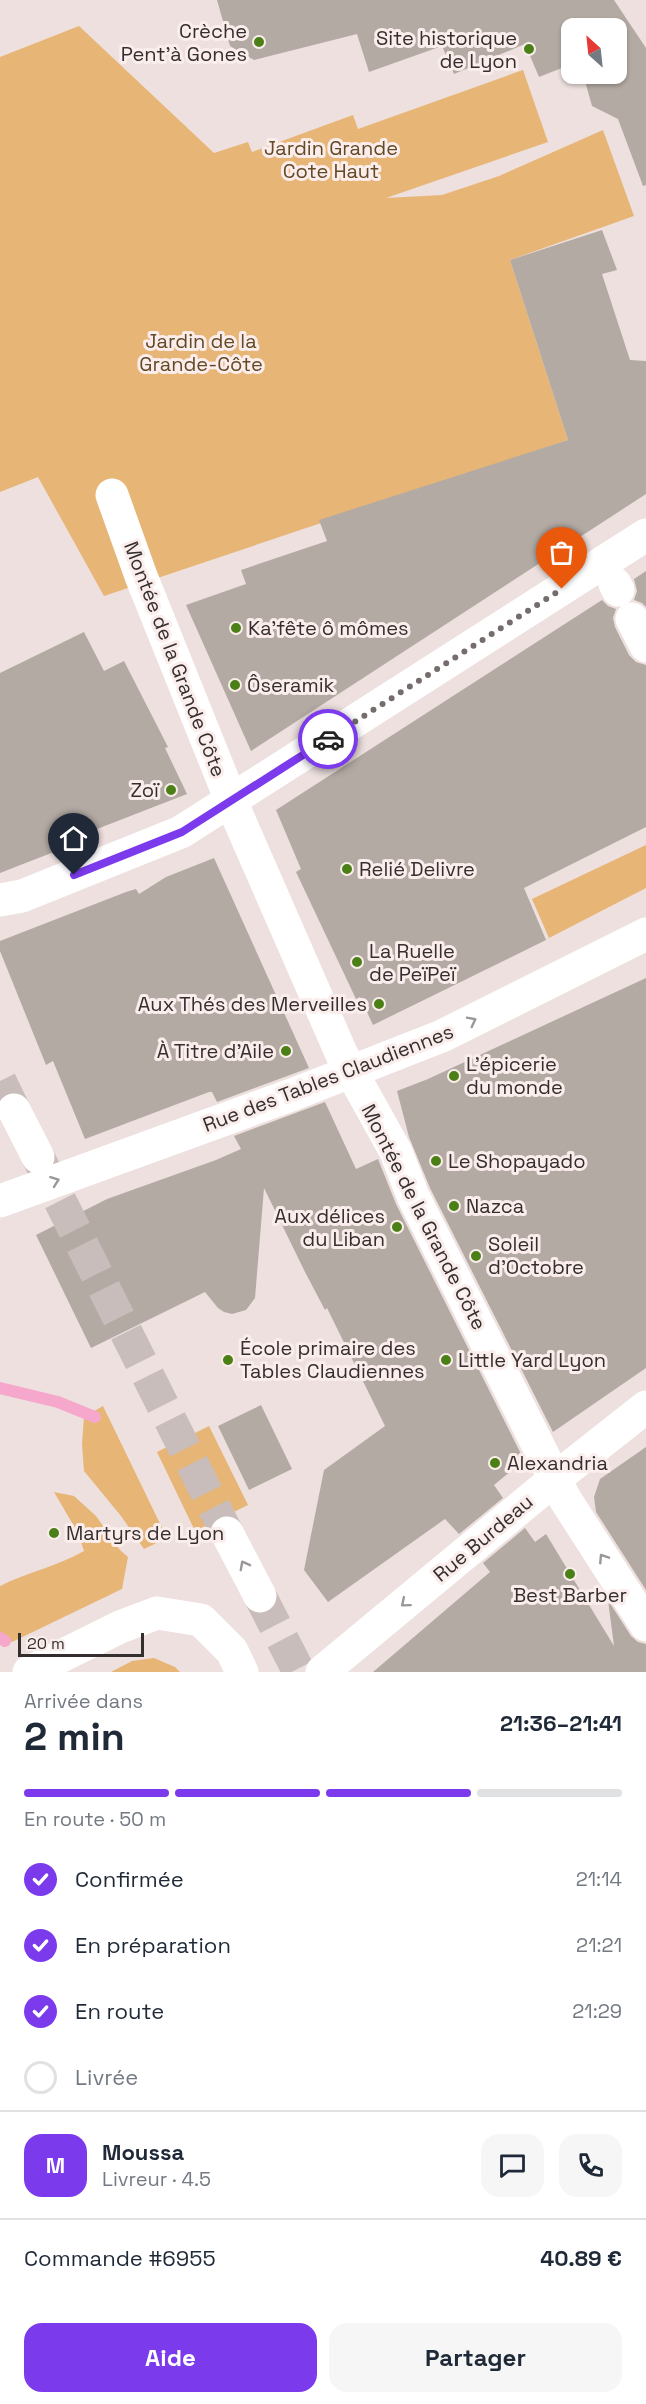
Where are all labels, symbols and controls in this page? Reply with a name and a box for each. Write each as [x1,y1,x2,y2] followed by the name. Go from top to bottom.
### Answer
[121,18,247,67] place label: Crèche Pent'à Gones
[561,18,627,84] north arrow
[561,18,627,84] map controls
[376,25,517,74] place label: Site historique de Lyon
[252,35,266,49] marker: Crèche Pent'à Gones
[522,42,536,56] marker: Site historique de Lyon
[264,135,398,184] park label: Jardin Grande Cote Haut
[139,328,263,377] park label: Jardin de la Grande-Côte
[536,527,587,589] pin
[545,536,578,569] icon: bag
[118,538,232,780] street label: Montée de la Grande Côte
[248,615,409,641] place label: Ka'fête ô mômes
[229,621,243,635] marker: Ka'fête ô mômes
[247,672,335,698] place label: Ôseramik
[228,678,242,692] marker: Ôseramik
[298,709,358,769] courier
[312,723,345,756] icon: car
[131,777,160,803] place label: Zoï
[164,783,178,797] marker: Zoï
[48,813,99,875] pin
[57,822,90,855] icon: home
[359,856,475,882] place label: Relié Delivre
[340,862,354,876] marker: Relié Delivre
[369,938,457,987] place label: La Ruelle de PeïPeï
[350,955,364,969] marker: La Ruelle de PeïPeï
[138,991,367,1017] place label: Aux Thés des Merveilles
[372,997,386,1011] marker: Aux Thés des Merveilles
[466,1017,476,1028] one-way arrow
[199,1018,457,1138] street label: Rue des Tables Claudiennes
[157,1038,274,1064] place label: À Titre d'Aile
[279,1044,293,1058] marker: À Titre d'Aile
[466,1051,563,1100] place label: L'épicerie du monde
[447,1069,461,1083] marker: L'épicerie du monde
[356,1100,492,1334] street label: Montée de la Grande Côte
[448,1148,586,1174] place label: Le Shopayado
[429,1154,443,1168] marker: Le Shopayado
[49,1175,60,1188] one-way arrow
[466,1193,524,1219] place label: Nazca
[447,1199,461,1213] marker: Nazca
[274,1203,385,1252] place label: Aux délices du Liban
[390,1220,404,1234] marker: Aux délices du Liban
[488,1231,584,1280] place label: Soleil d'Octobre
[469,1249,483,1263] marker: Soleil d'Octobre
[240,1335,425,1384] place label: École primaire des Tables Claudiennes
[458,1347,606,1373] place label: Little Yard Lyon
[221,1353,235,1367] marker: École primaire des Tables Claudiennes
[439,1353,453,1367] marker: Little Yard Lyon
[507,1450,608,1476] place label: Alexandria
[488,1456,502,1470] marker: Alexandria
[428,1489,538,1587] street label: Rue Burdeau
[66,1520,224,1546] place label: Martyrs de Lyon
[47,1526,61,1540] marker: Martyrs de Lyon
[598,1554,610,1564] one-way arrow
[240,1560,251,1571] one-way arrow
[563,1567,577,1581] marker: Best Barber
[513,1582,627,1608] place label: Best Barber
[401,1596,412,1607] one-way arrow
[18,1630,144,1658] scale bar
[27,1633,65,1654] text: 20 m
[24,1688,143,1714] text: Arrivée dans
[500,1709,622,1737] text: 21:36–21:41
[24,1712,125,1761] text: 2 min
[24,1806,166,1832] text: En route · 50 m
[24,1863,57,1896] icon: check
[75,1865,184,1893] text: Confirmée
[576,1866,622,1892] text: 21:14
[24,1929,57,1962] icon: check
[75,1931,231,1959] text: En préparation
[576,1932,622,1958] text: 21:21
[24,1995,57,2028] icon: check
[75,1997,164,2025] text: En route
[572,1998,622,2024] text: 21:29
[75,2063,138,2091] text: Livrée
[481,2134,544,2197] button: chat
[559,2134,622,2197] button: phone
[102,2138,184,2166] text: Moussa
[46,2151,65,2179] text: M
[102,2166,211,2192] text: Livreur · 4.5
[24,2244,216,2272] text: Commande #6955
[540,2244,622,2272] text: 40.89 €
[24,2323,317,2392] button: Aide
[329,2323,622,2392] button: Partager

